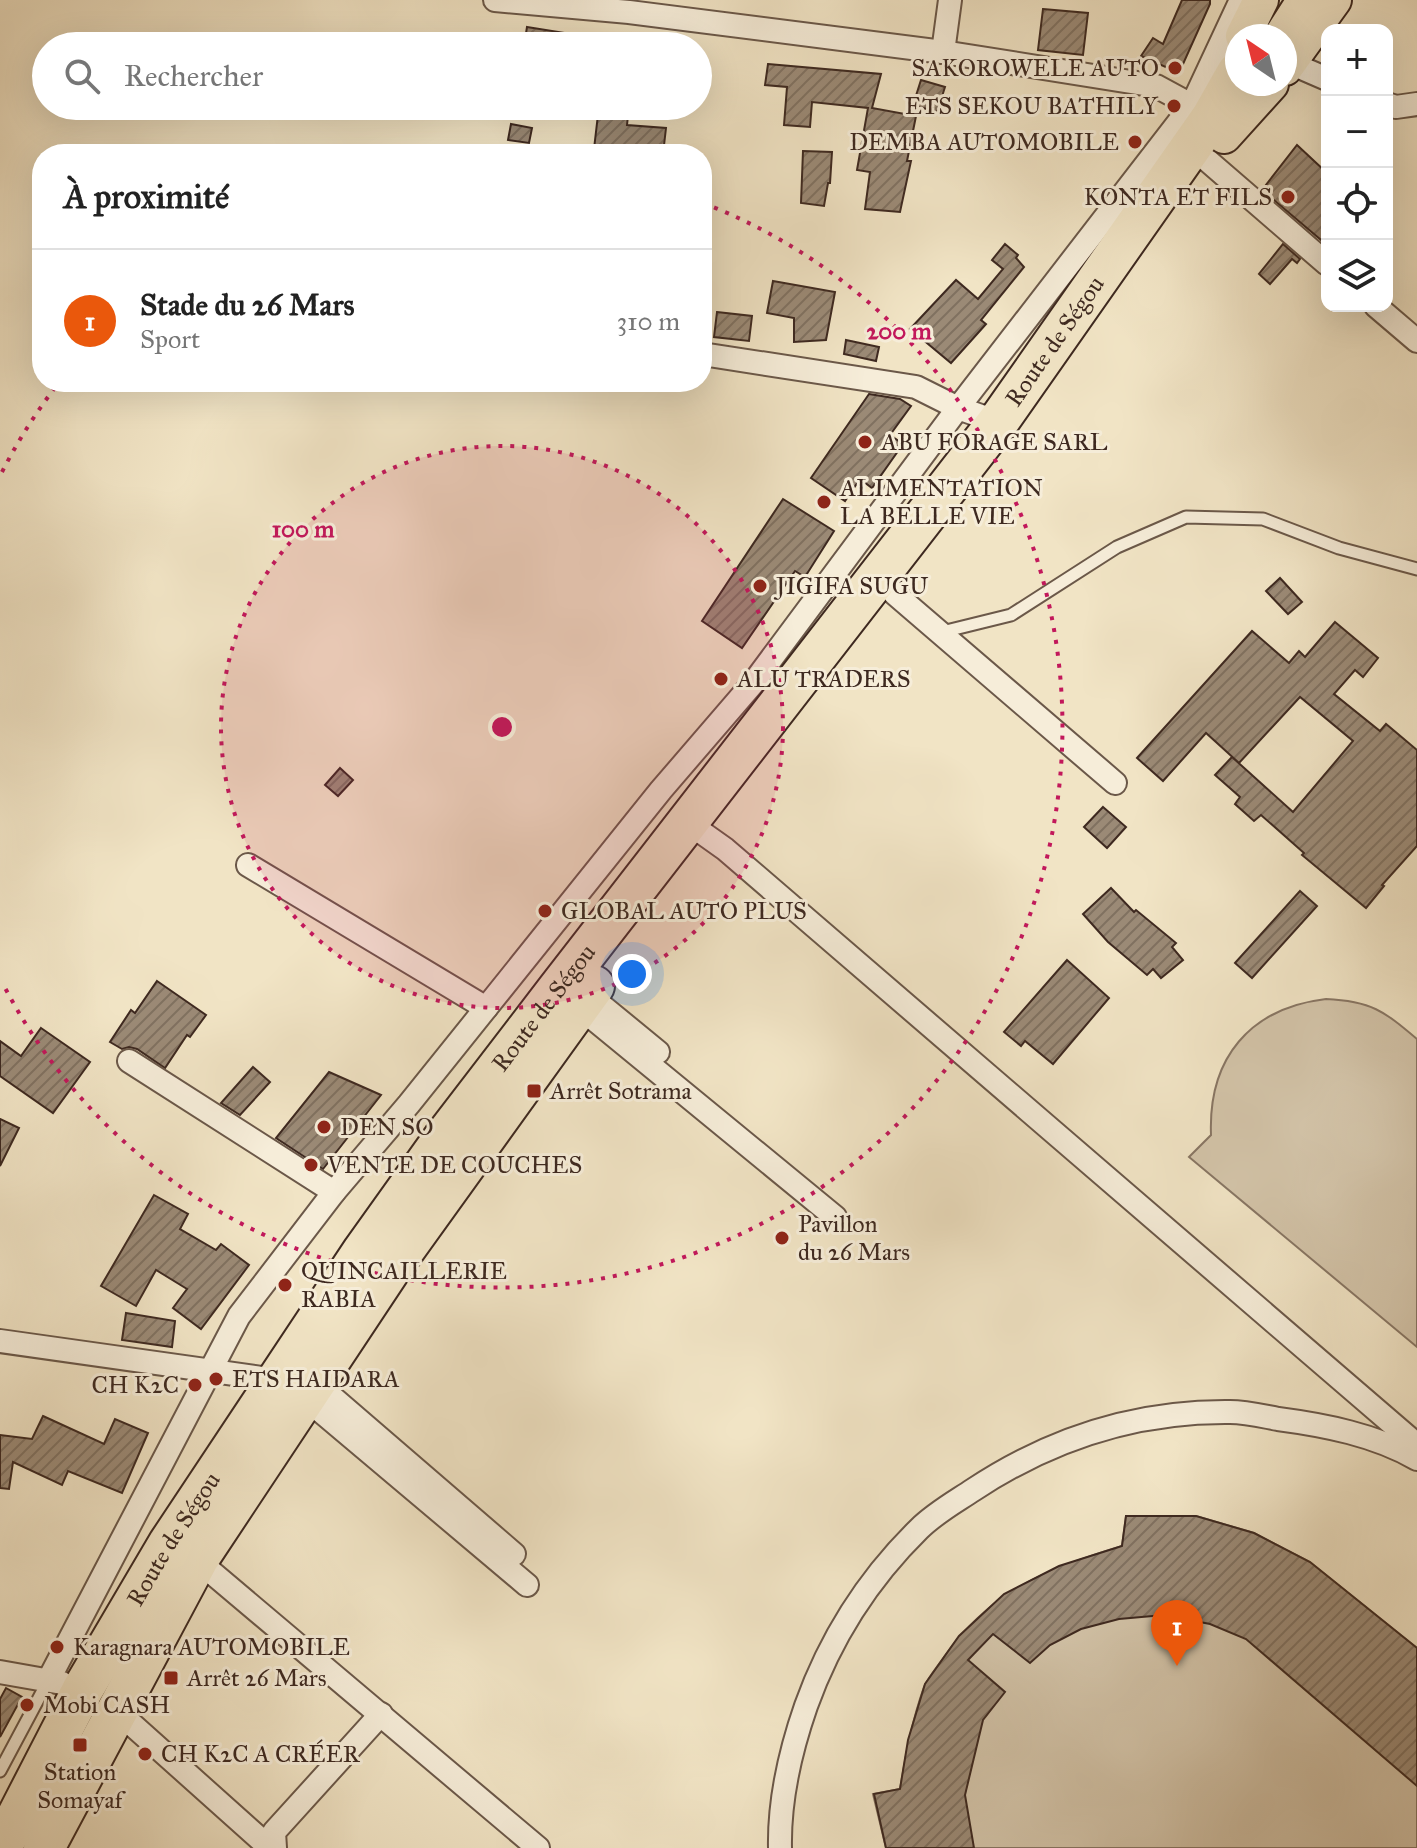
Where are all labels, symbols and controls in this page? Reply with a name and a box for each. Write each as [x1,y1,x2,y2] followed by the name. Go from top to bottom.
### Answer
[1225,24,1297,96] north arrow
[1321,24,1393,312] map controls
[1321,24,1393,96] button: +
[32,32,712,120] search box
[912,53,1159,83] place label: SAKOROWELE AUTO
[60,54,104,98] icon: search
[124,58,263,94] text: Rechercher
[1166,59,1184,77] marker: SAKOROWELE AUTO
[905,91,1159,121] place label: ETS SEKOU BATHILY
[1321,96,1393,168] button: −
[1165,97,1183,115] marker: ETS SEKOU BATHILY
[849,127,1119,157] place label: DEMBA AUTOMOBILE
[1126,133,1144,151] marker: DEMBA AUTOMOBILE
[1321,168,1393,240] button: locate
[64,176,229,217] text: À proximité
[1084,182,1272,212] place label: KONTA ET FILS
[1279,188,1297,206] marker: KONTA ET FILS
[1321,240,1393,312] button: layers
[999,270,1111,412] street label: Route de Ségou
[140,287,354,323] text: Stade du 26 Mars
[85,305,95,337] text: 1
[617,305,680,337] text: 310 m
[866,316,932,346] text: 200 m
[140,323,200,355] text: Sport
[880,427,1108,457] place label: ABU FORAGE SARL
[856,433,874,451] marker: ABU FORAGE SARL
[839,473,1043,531] place label: ALIMENTATION LA BELLE VIE
[815,493,833,511] marker: ALIMENTATION LA BELLE VIE
[272,514,335,544] text: 100 m
[773,571,928,601] place label: JIGIFA SUGU
[751,577,769,595] marker: JIGIFA SUGU
[736,664,911,694] place label: ALU TRADERS
[712,670,730,688] marker: ALU TRADERS
[488,713,516,741] centre of rings
[561,896,807,926] place label: GLOBAL AUTO PLUS
[536,902,554,920] marker: GLOBAL AUTO PLUS
[485,938,602,1077] street label: Route de Ségou
[612,954,652,994] your location
[549,1076,693,1106] place label: Arrêt Sotrama
[525,1082,543,1100] marker: Arrêt Sotrama
[340,1112,433,1142] place label: DEN SO
[315,1118,333,1136] marker: DEN SO
[326,1150,582,1180] place label: VENTE DE COUCHES
[302,1156,320,1174] marker: VENTE DE COUCHES
[798,1209,910,1267] place label: Pavillon du 26 Mars
[773,1229,791,1247] marker: Pavillon du 26 Mars
[301,1256,507,1314] place label: QUINCAILLERIE RABIA
[276,1276,294,1294] marker: QUINCAILLERIE RABIA
[232,1364,400,1394] place label: ETS HAIDARA
[91,1370,179,1400] place label: CH K2C
[207,1370,225,1388] marker: ETS HAIDARA
[186,1376,204,1394] marker: CH K2C
[120,1466,227,1612] street label: Route de Ségou
[1151,1600,1203,1666] pin: 1
[73,1632,350,1662] place label: Karagnara AUTOMOBILE
[48,1638,66,1656] marker: Karagnara AUTOMOBILE
[186,1663,327,1693] place label: Arrêt 26 Mars
[162,1669,180,1687] marker: Arrêt 26 Mars
[43,1690,170,1720] place label: Mobi CASH
[18,1696,36,1714] marker: Mobi CASH
[71,1736,89,1754] marker: Station Somayaf
[161,1739,361,1769] place label: CH K2C A CRÉER
[136,1745,154,1763] marker: CH K2C A CRÉER
[37,1757,127,1815] place label: Station Somayaf

